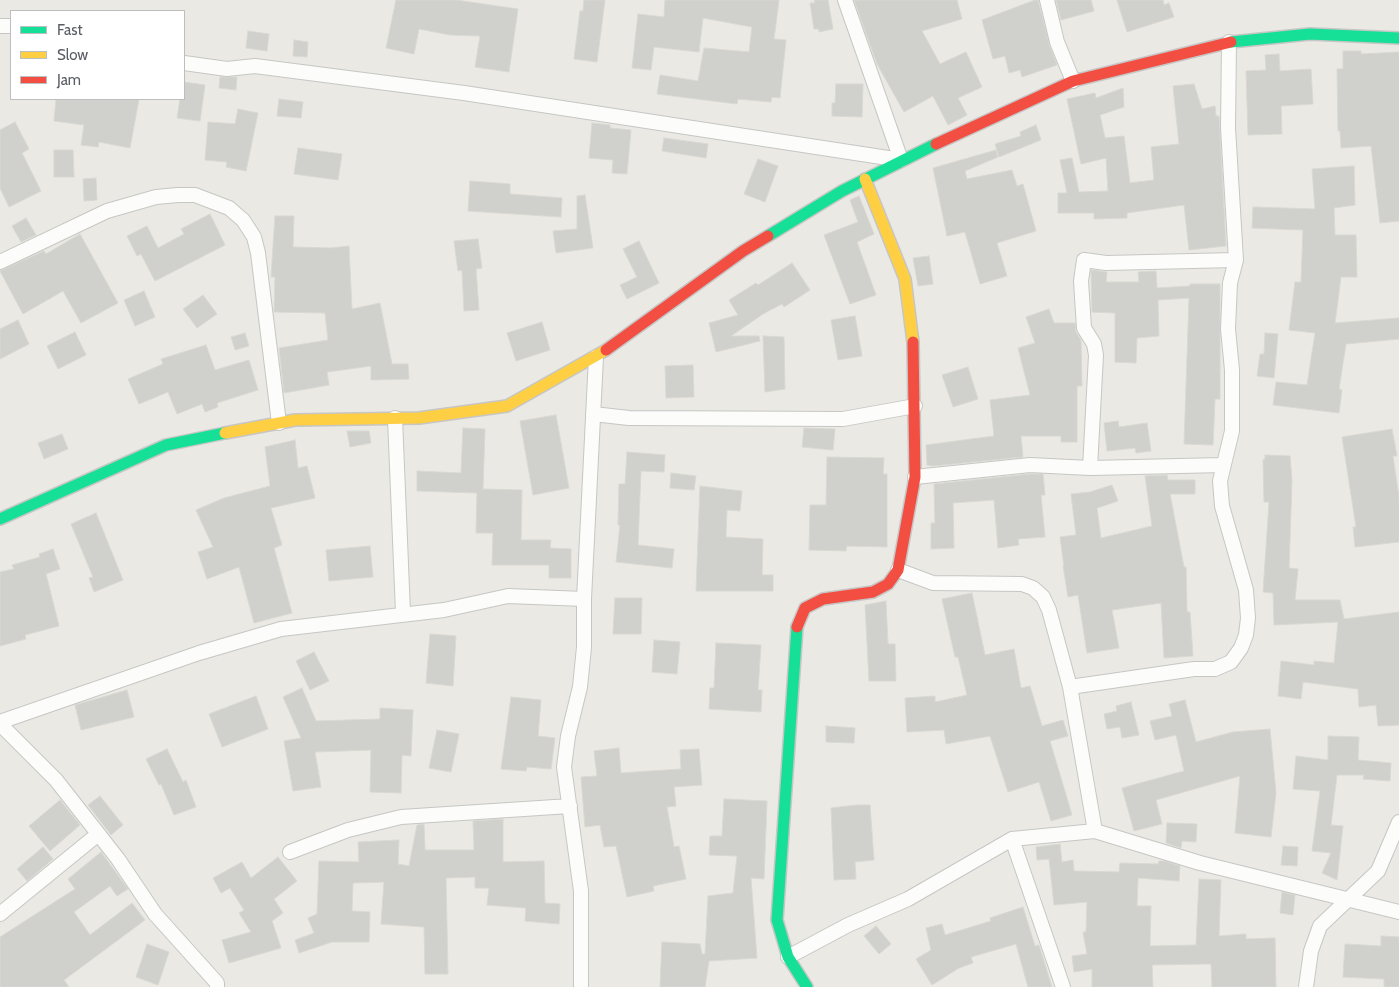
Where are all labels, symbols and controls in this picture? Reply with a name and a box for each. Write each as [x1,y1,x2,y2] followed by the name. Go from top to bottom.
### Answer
[10,10,185,100] legend
[57,21,82,39] text: Fast
[57,46,88,64] text: Slow
[57,71,81,89] text: Jam

